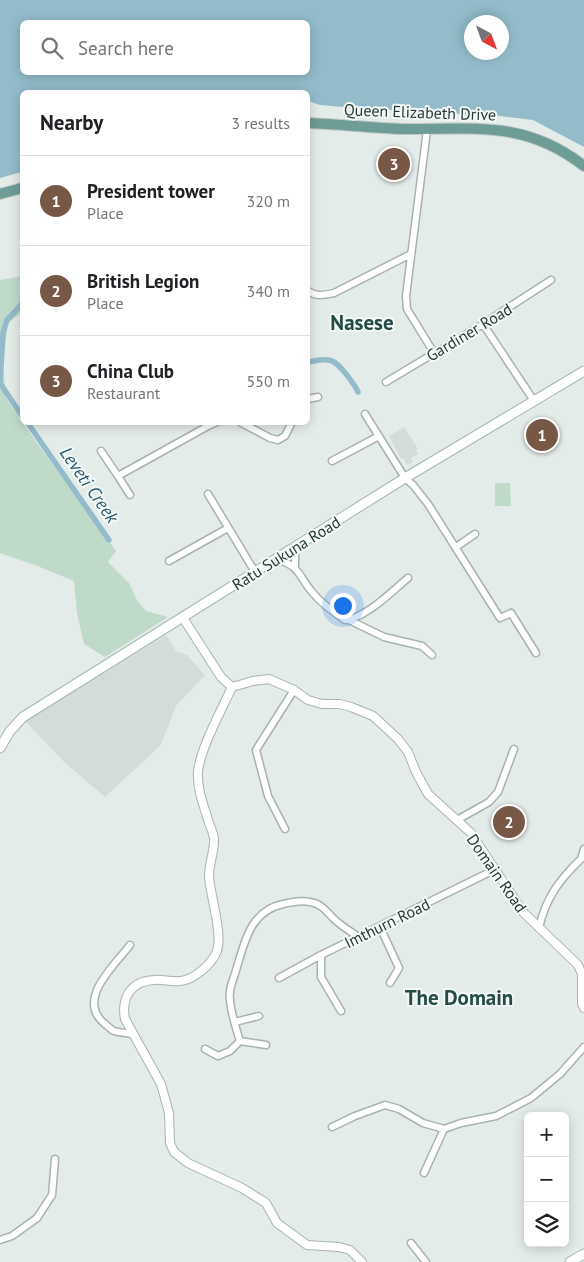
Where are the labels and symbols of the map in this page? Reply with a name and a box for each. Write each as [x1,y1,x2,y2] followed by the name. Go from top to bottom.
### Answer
[464,15,509,60] north arrow
[344,99,496,125] street label: Queen Elizabeth Drive
[378,145,410,183] pin: 3
[422,299,516,365] street label: Gardiner Road
[330,309,394,336] district label: Nasese
[526,416,558,454] pin: 1
[55,442,124,528] water label: Leveti Creek
[228,512,344,594] street label: Ratu Sukuna Road
[330,593,356,619] your location
[493,803,525,841] pin: 2
[463,830,531,916] street label: Domain Road
[341,894,433,952] street label: Imthurn Road
[405,984,513,1011] district label: The Domain

